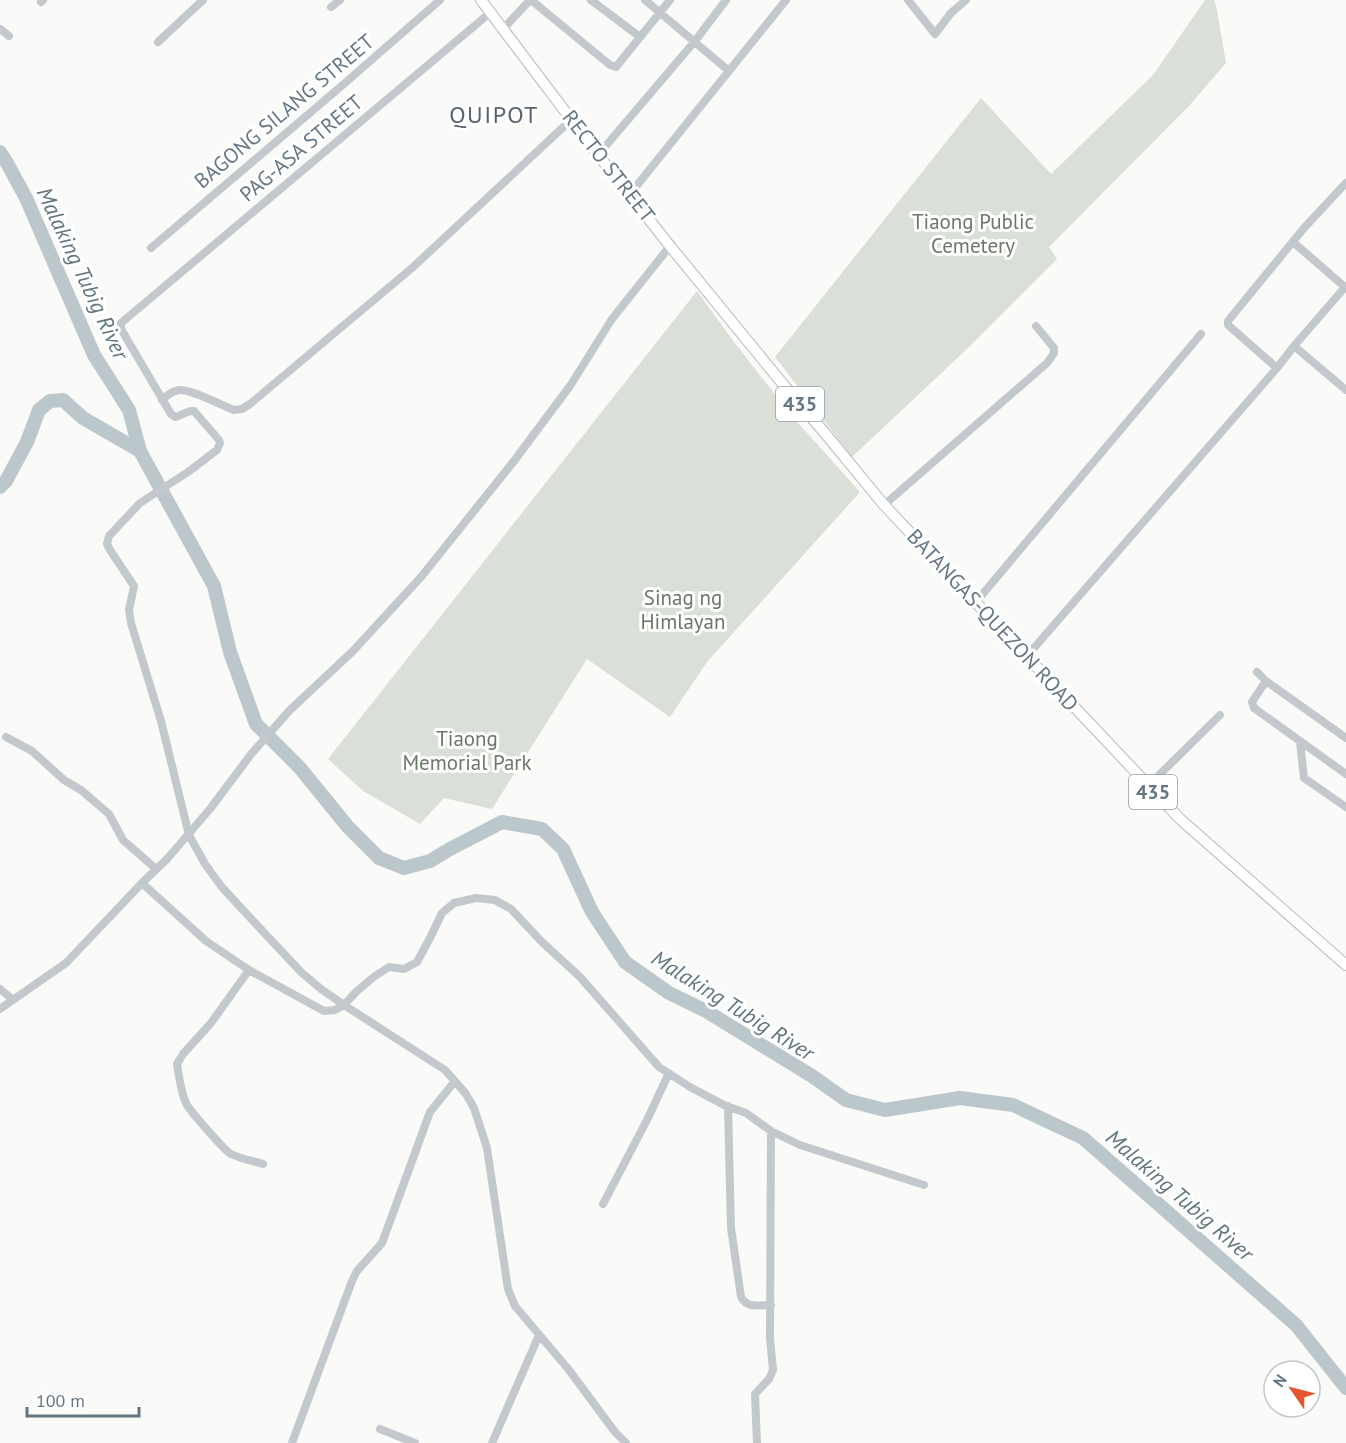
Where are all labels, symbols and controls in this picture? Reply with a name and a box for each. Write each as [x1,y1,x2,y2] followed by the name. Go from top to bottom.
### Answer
[189,28,380,194] street label: BAGONG SILANG STREET
[234,88,368,207] street label: PAG-ASA STREET
[449,99,539,130] district label: QUIPOT
[557,104,661,228] street label: RECTO STREET
[31,183,136,365] water label: Malaking Tubig River
[912,208,1034,259] park label: Tiaong Public Cemetery
[776,387,824,421] road number: 435
[901,523,1085,717] street label: BATANGAS-QUEZON ROAD
[640,584,726,635] park label: Sinag ng Himlayan
[402,725,532,776] park label: Tiaong Memorial Park
[1129,775,1177,809] road number: 435
[646,944,821,1067] water label: Malaking Tubig River
[1100,1123,1261,1268] water label: Malaking Tubig River
[1262,1359,1322,1419] north arrow
[1269,1370,1291,1390] text: N
[27,1380,140,1418] scale bar
[36,1389,85,1412] text: 100 m

